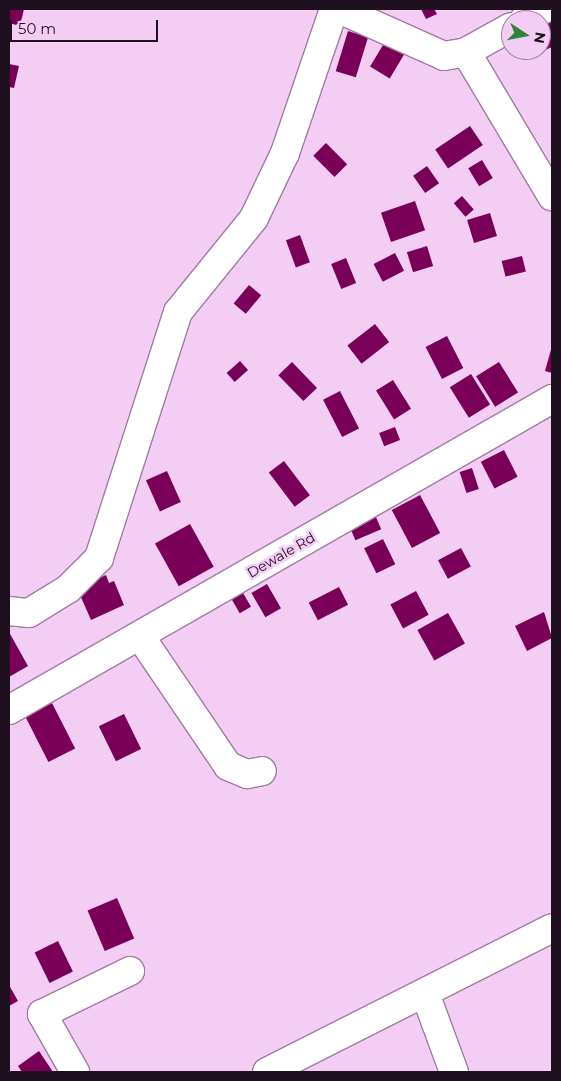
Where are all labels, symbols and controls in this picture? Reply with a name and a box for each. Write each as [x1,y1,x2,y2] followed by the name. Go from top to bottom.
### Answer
[12,10,160,42] scale bar
[501,10,551,60] north arrow
[18,19,56,38] text: 50 m
[530,30,550,45] text: N
[244,529,318,581] street label: Dewale Rd

